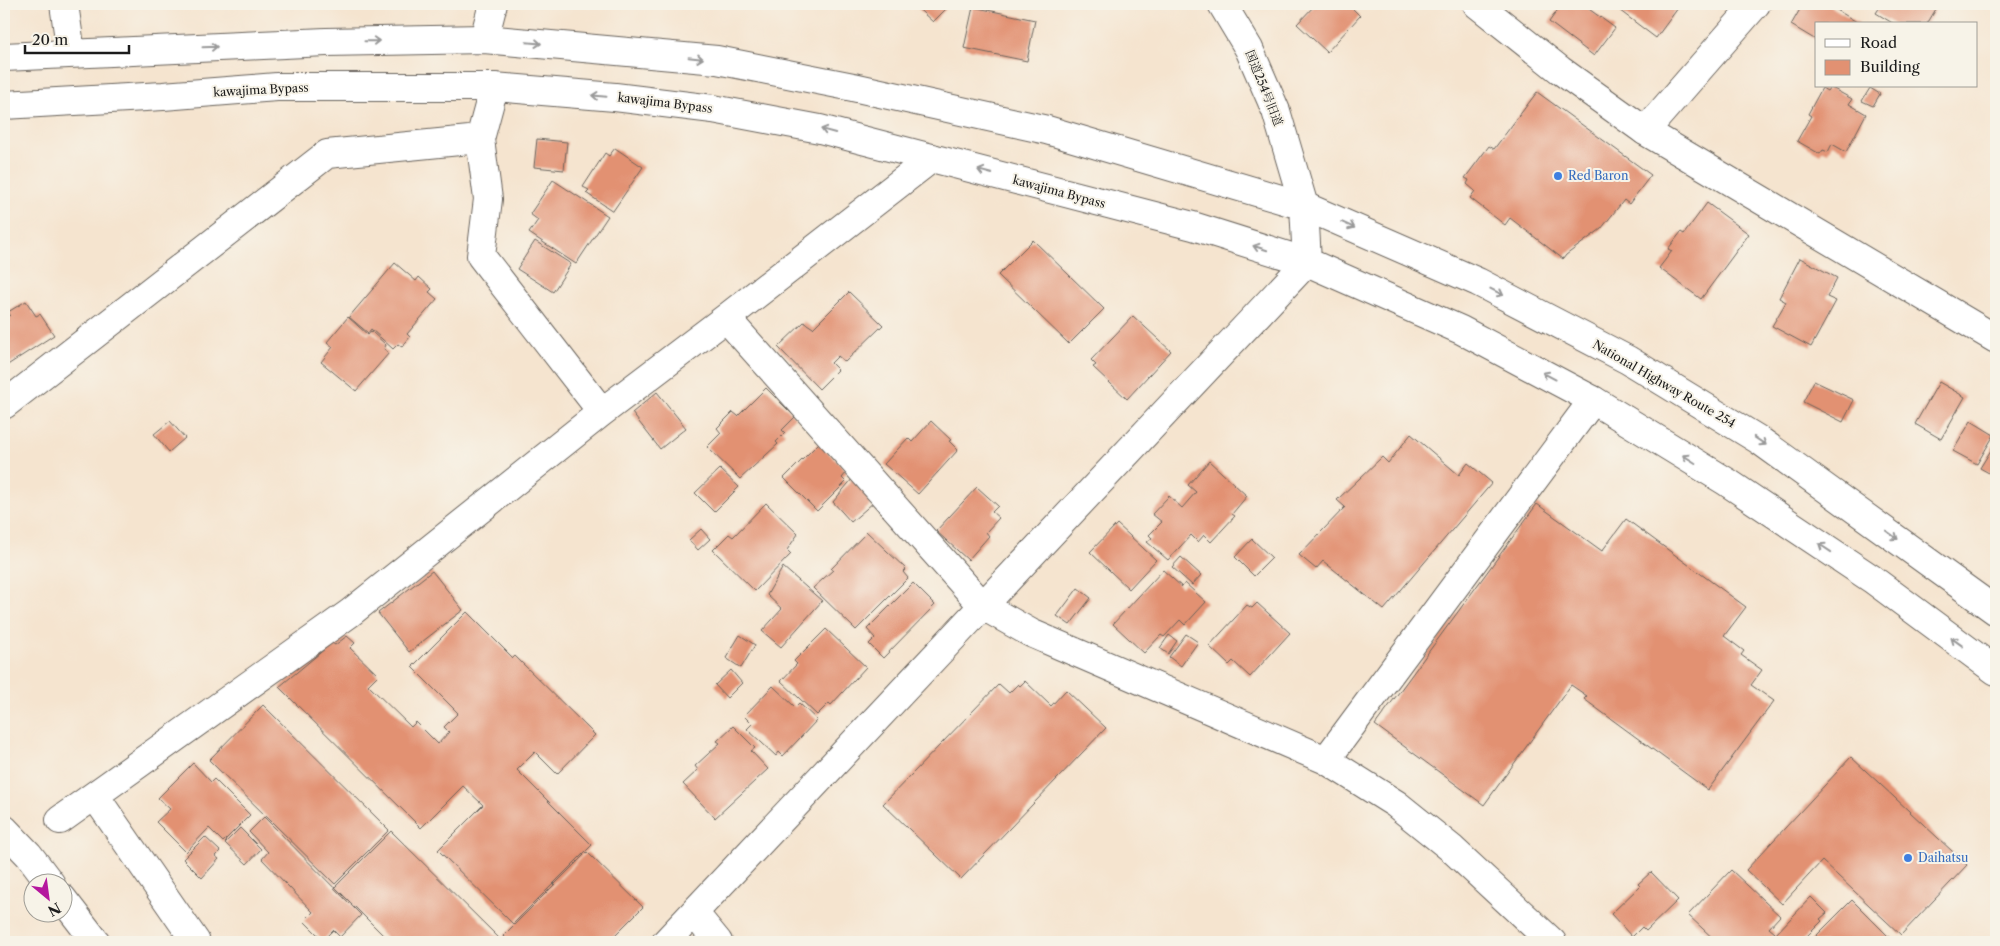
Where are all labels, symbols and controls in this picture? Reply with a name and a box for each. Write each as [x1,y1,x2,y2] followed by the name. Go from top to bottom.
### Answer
[25,22,129,54] scale bar
[1815,22,1978,88] legend
[32,30,68,49] text: 20 m
[1860,33,1897,52] text: Road
[364,36,380,46] one-way arrow
[526,38,542,48] one-way arrow
[201,42,217,52] one-way arrow
[1242,48,1286,128] street label: 国道254号旧道
[688,53,704,63] one-way arrow
[1860,57,1920,76] text: Building
[213,80,309,99] street label: kawajima Bypass
[617,89,713,116] street label: kawajima Bypass
[591,91,607,101] one-way arrow
[821,125,837,135] one-way arrow
[978,167,994,177] one-way arrow
[1568,168,1629,183] place label: Red Baron
[1552,170,1564,182] marker: Red Baron
[1011,172,1107,211] street label: kawajima Bypass
[1340,221,1355,231] one-way arrow
[1252,242,1268,252] one-way arrow
[1489,287,1504,297] one-way arrow
[1590,336,1738,431] street label: National Highway Route 254
[1542,371,1557,380] one-way arrow
[1752,436,1766,446] one-way arrow
[1682,453,1696,463] one-way arrow
[1885,530,1898,541] one-way arrow
[1818,542,1832,553] one-way arrow
[1950,637,1964,647] one-way arrow
[1918,850,1969,865] place label: Daihatsu
[1902,852,1914,864] marker: Daihatsu
[22,874,72,924] north arrow
[45,899,64,920] text: N

